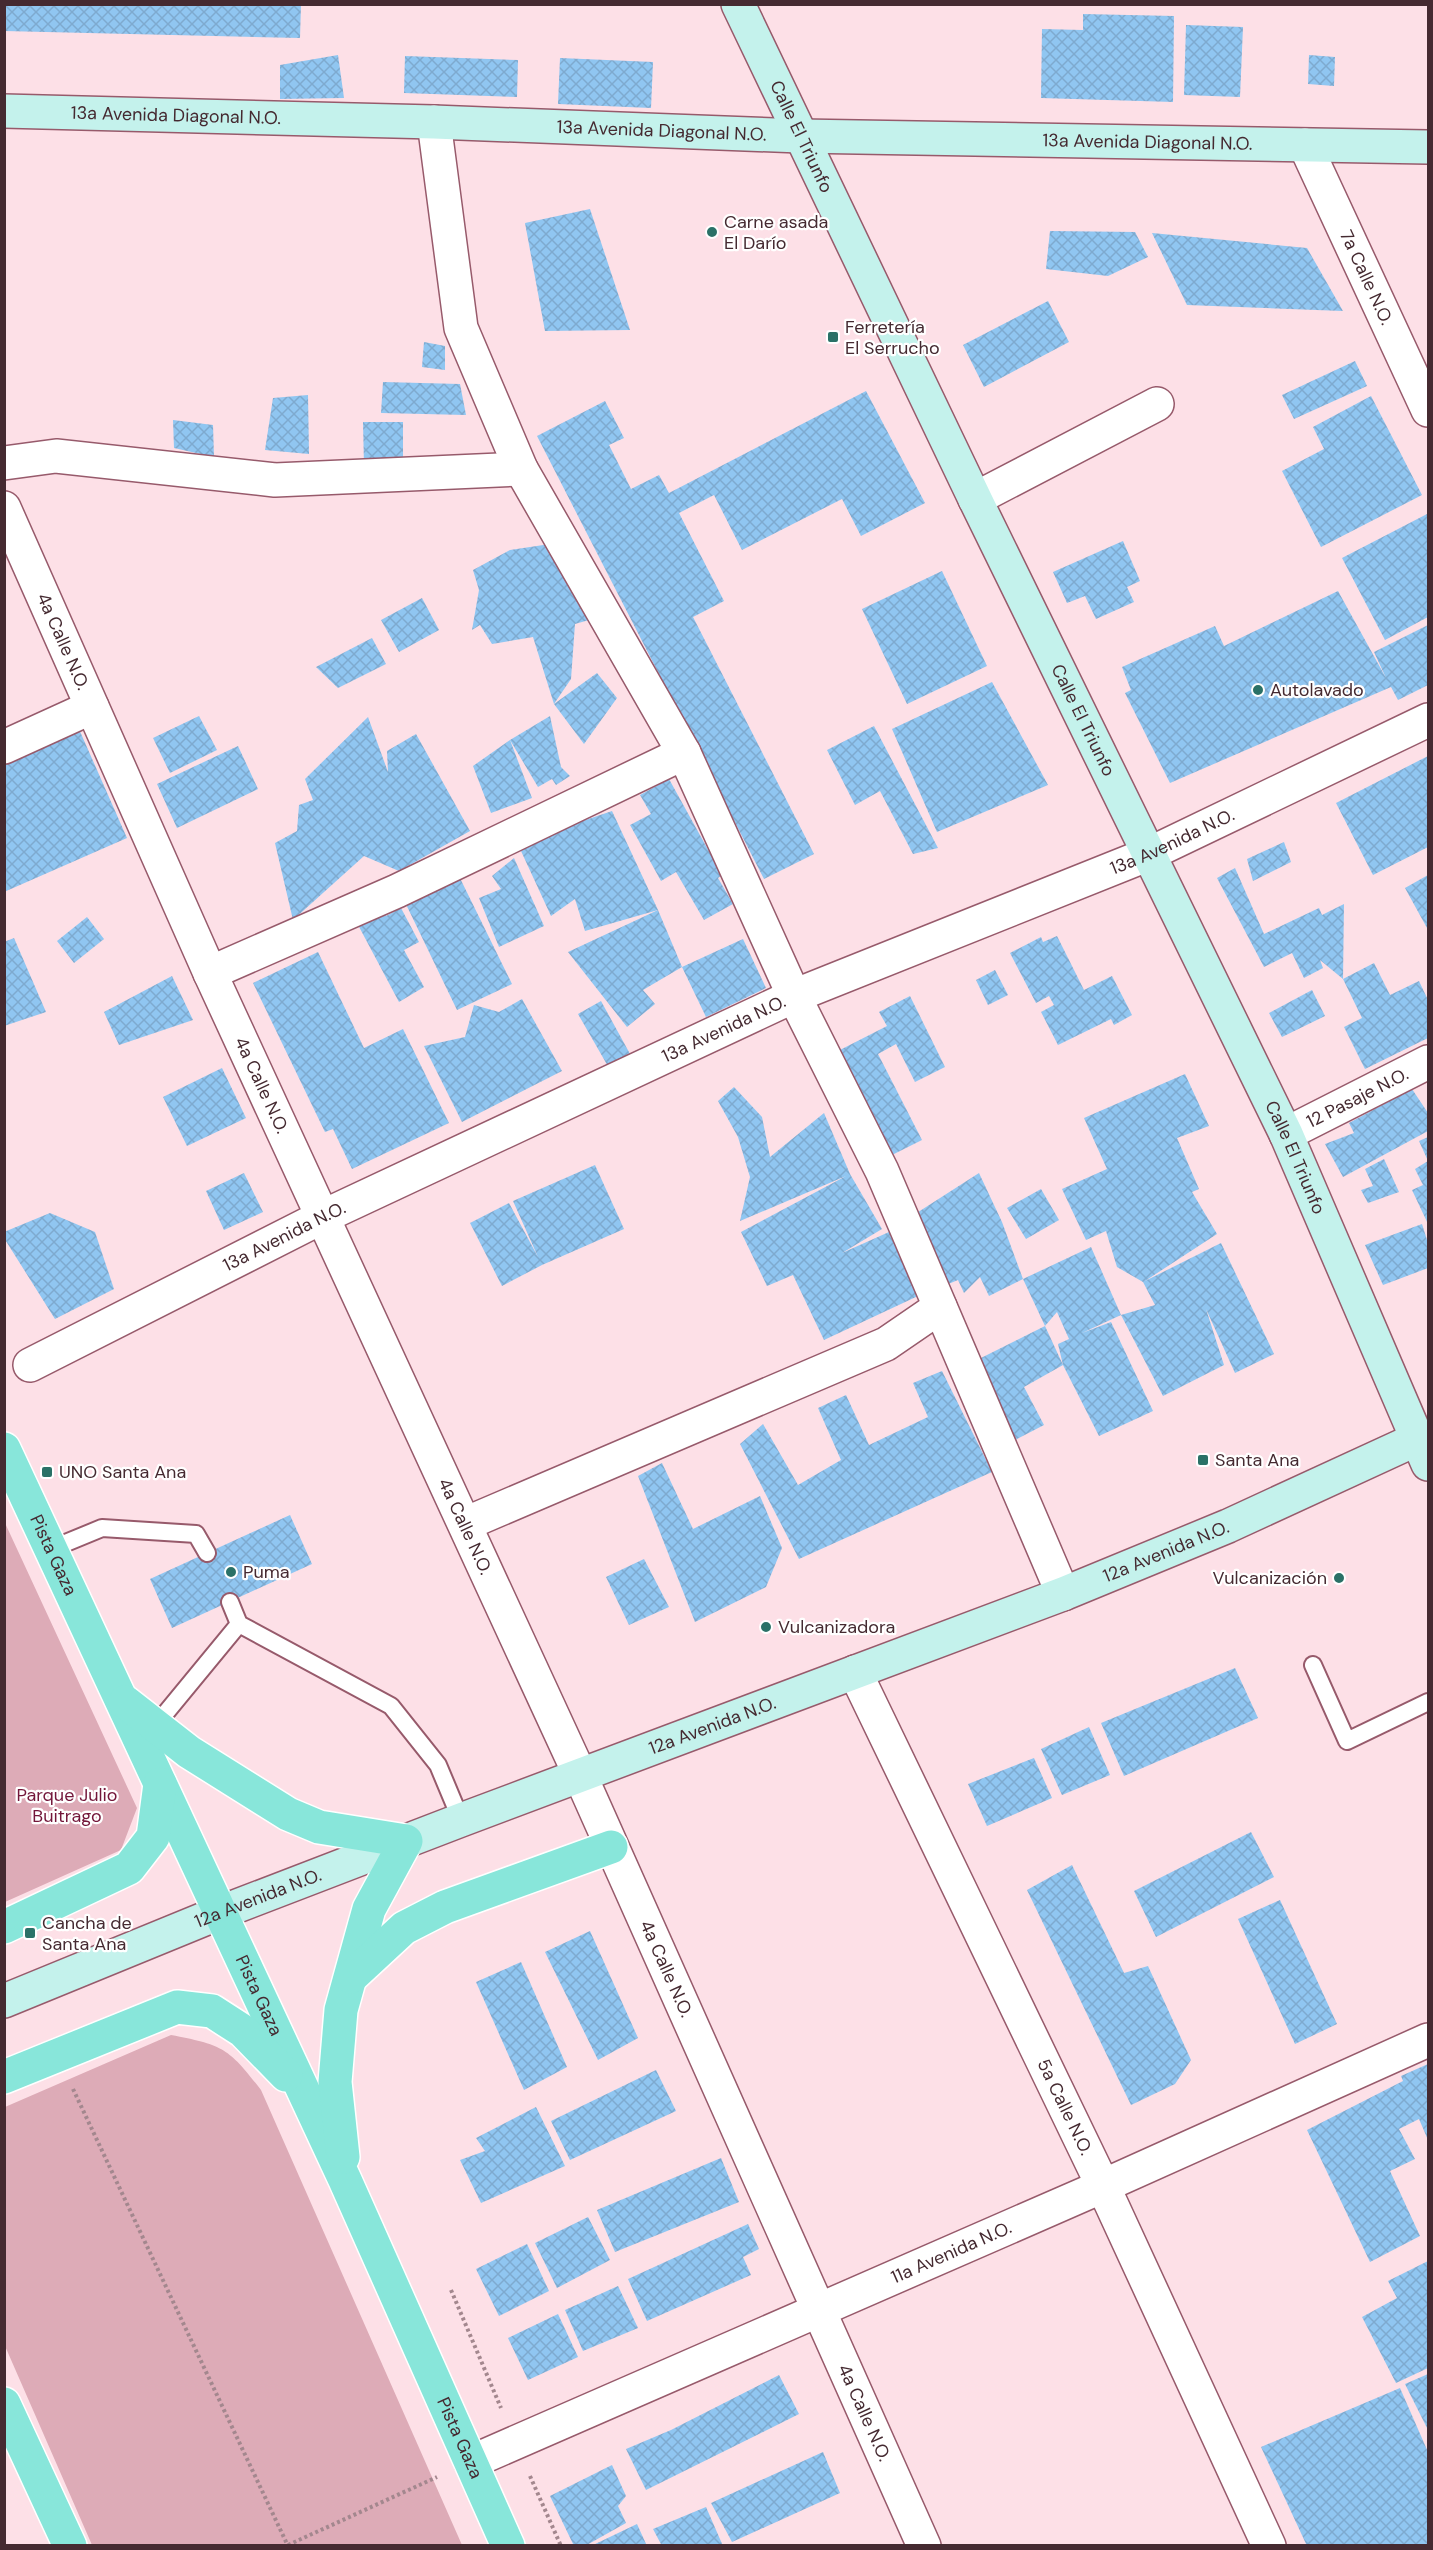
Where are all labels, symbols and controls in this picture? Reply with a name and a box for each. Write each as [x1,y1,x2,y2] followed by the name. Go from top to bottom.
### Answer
[764,76,839,197] street label: Calle El Triunfo
[71,101,281,130] street label: 13a Avenida Diagonal N.O.
[556,115,767,147] street label: 13a Avenida Diagonal N.O.
[1042,128,1253,156] street label: 13a Avenida Diagonal N.O.
[724,210,828,255] place label: Carne asada El Darío
[705,225,719,239] marker: Carne asada El Darío
[1334,226,1399,329] street label: 7a Calle N.O.
[845,315,940,360] place label: Ferretería El Serrucho
[826,330,840,344] marker: Ferretería El Serrucho
[31,589,95,694] street label: 4a Calle N.O.
[1046,660,1121,780] street label: Calle El Triunfo
[1270,678,1364,702] place label: Autolavado
[1251,683,1265,697] marker: Autolavado
[1106,803,1238,880] street label: 13a Avenida N.O.
[658,990,790,1068] street label: 13a Avenida N.O.
[229,1033,294,1137] street label: 4a Calle N.O.
[1302,1062,1412,1134] street label: 12 Pasaje N.O.
[1259,1097,1331,1218] street label: Calle El Triunfo
[219,1196,349,1277] street label: 13a Avenida N.O.
[1215,1448,1299,1472] place label: Santa Ana
[1196,1453,1210,1467] marker: Santa Ana
[59,1460,186,1484] place label: UNO Santa Ana
[40,1465,54,1479] marker: UNO Santa Ana
[433,1474,498,1579] street label: 4a Calle N.O.
[24,1511,83,1599] street label: Pista Gaza
[1100,1515,1233,1588] street label: 12a Avenida N.O.
[243,1560,290,1584] place label: Puma
[224,1565,238,1579] marker: Puma
[1212,1566,1327,1590] place label: Vulcanización
[1332,1571,1346,1585] marker: Vulcanización
[778,1615,895,1639] place label: Vulcanizadora
[759,1620,773,1634] marker: Vulcanizadora
[645,1691,779,1760] street label: 12a Avenida N.O.
[16,1783,118,1828] park label: Parque Julio Buitrago
[191,1863,325,1934] street label: 12a Avenida N.O.
[42,1911,132,1956] place label: Cancha de Santa Ana
[634,1916,699,2021] street label: 4a Calle N.O.
[23,1926,37,1940] marker: Cancha de Santa Ana
[230,1951,288,2040] street label: Pista Gaza
[1032,2055,1098,2159] street label: 5a Calle N.O.
[887,2215,1015,2289] street label: 11a Avenida N.O.
[832,2360,897,2465] street label: 4a Calle N.O.
[431,2394,488,2482] street label: Pista Gaza

